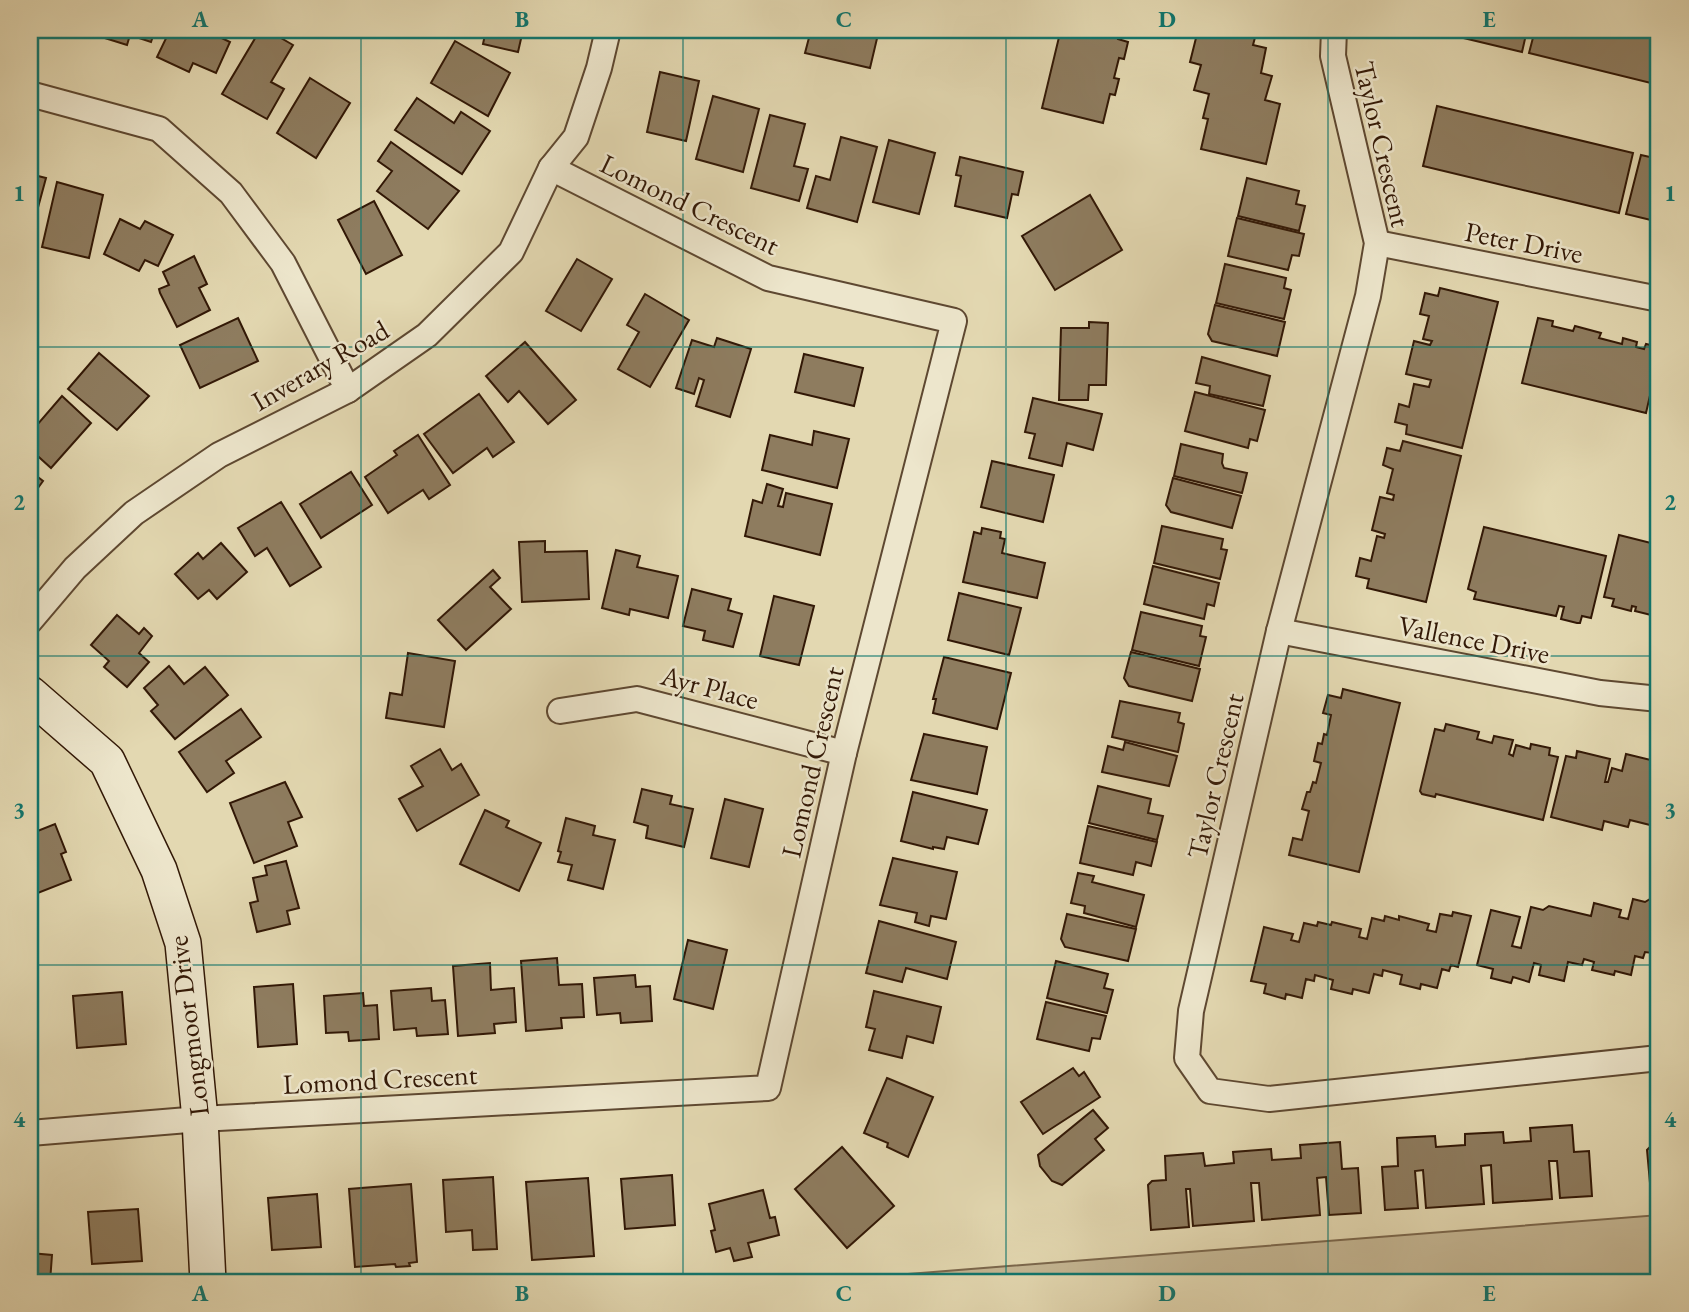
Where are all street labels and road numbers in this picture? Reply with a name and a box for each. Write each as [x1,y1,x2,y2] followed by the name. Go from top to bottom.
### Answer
[1346,58,1420,231] street label: Taylor Crescent
[595,145,786,263] street label: Lomond Crescent
[1462,213,1586,271] street label: Peter Drive
[245,311,396,419] street label: Inverary Road
[1395,607,1553,671] street label: Vallence Drive
[656,656,763,717] street label: Ayr Place
[773,663,852,861] street label: Lomond Crescent
[1178,689,1252,862] street label: Taylor Crescent
[159,934,217,1118] street label: Longmoor Drive
[282,1056,478,1102] street label: Lomond Crescent

